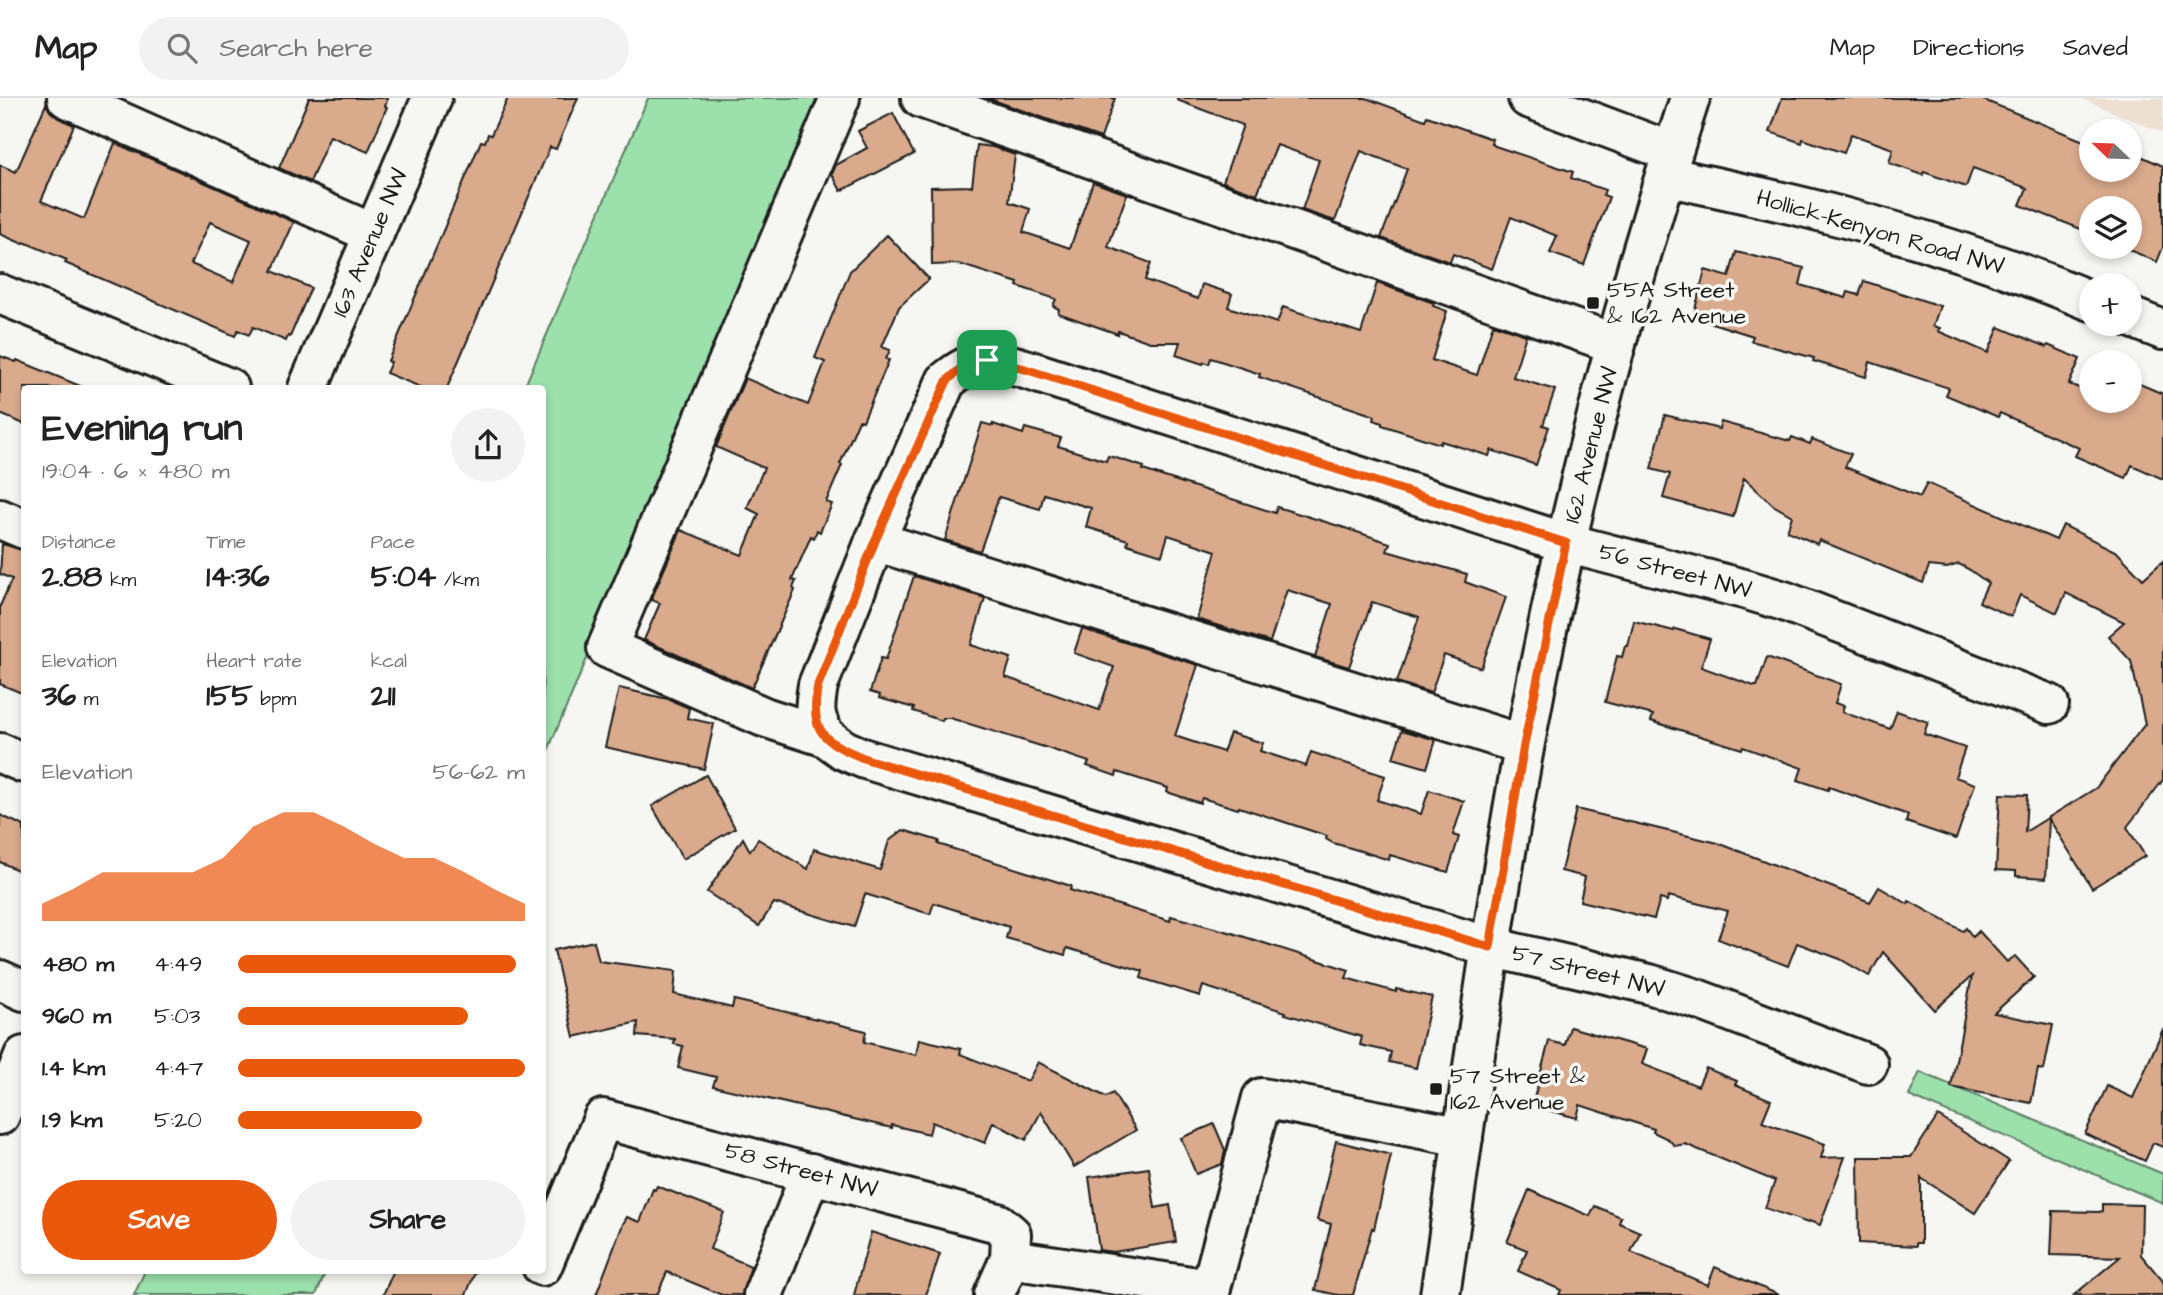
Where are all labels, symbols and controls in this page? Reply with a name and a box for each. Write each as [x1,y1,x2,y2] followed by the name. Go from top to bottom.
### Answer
[139,17,629,80] search box
[35,25,97,71] text: Map
[163,29,201,67] icon: search
[219,30,373,66] text: Search here
[1830,31,1875,65] text: Map
[1913,31,2025,65] text: Directions
[2063,31,2128,65] text: Saved
[2079,119,2142,182] north arrow
[2079,119,2142,413] map controls
[324,164,416,322] street label: 163 Avenue NW
[1752,181,2008,284] street label: Hollick-Kenyon Road NW
[2079,196,2142,259] button: layers
[2079,273,2142,336] button: +
[1607,274,1746,332] place label: 55A Street & 162 Avenue
[1585,295,1601,311] marker: 55A Street & 162 Avenue
[957,330,1017,390] pin
[968,341,1006,379] icon: arrive
[2079,350,2142,413] button: −
[1556,363,1626,526] street label: 162 Avenue NW
[42,403,243,455] text: Evening run
[451,408,525,482] button: share
[42,455,230,487] text: 19:04 · 6 × 480 m
[42,529,116,556] text: Distance
[206,529,246,556] text: Time
[371,529,415,556] text: Pace
[1595,535,1755,607] street label: 56 Street NW
[42,556,102,598] text: 2.88
[206,556,270,598] text: 14:36
[371,556,436,598] text: 5:04
[102,567,136,594] text: km
[436,567,479,594] text: /km
[42,648,117,675] text: Elevation
[206,648,302,675] text: Heart rate
[371,648,407,675] text: kcal
[42,675,76,717] text: 36
[206,675,253,717] text: 155
[371,675,396,717] text: 211
[76,686,98,713] text: m
[253,686,296,713] text: bpm
[42,756,133,788] text: Elevation
[432,756,525,788] text: 56–62 m
[1509,937,1668,1005] street label: 57 Street NW
[42,948,114,980] text: 480 m
[154,948,202,980] text: 4:49
[42,1000,111,1032] text: 960 m
[154,1000,200,1032] text: 5:03
[42,1052,105,1084] text: 1.4 km
[154,1052,203,1084] text: 4:47
[1450,1060,1586,1118] place label: 57 Street & 162 Avenue
[1428,1081,1444,1097] marker: 57 Street & 162 Avenue
[42,1104,103,1136] text: 1.9 km
[154,1104,202,1136] text: 5:20
[721,1134,881,1206] street label: 58 Street NW
[42,1180,277,1260] button: Save
[291,1180,525,1260] button: Share

